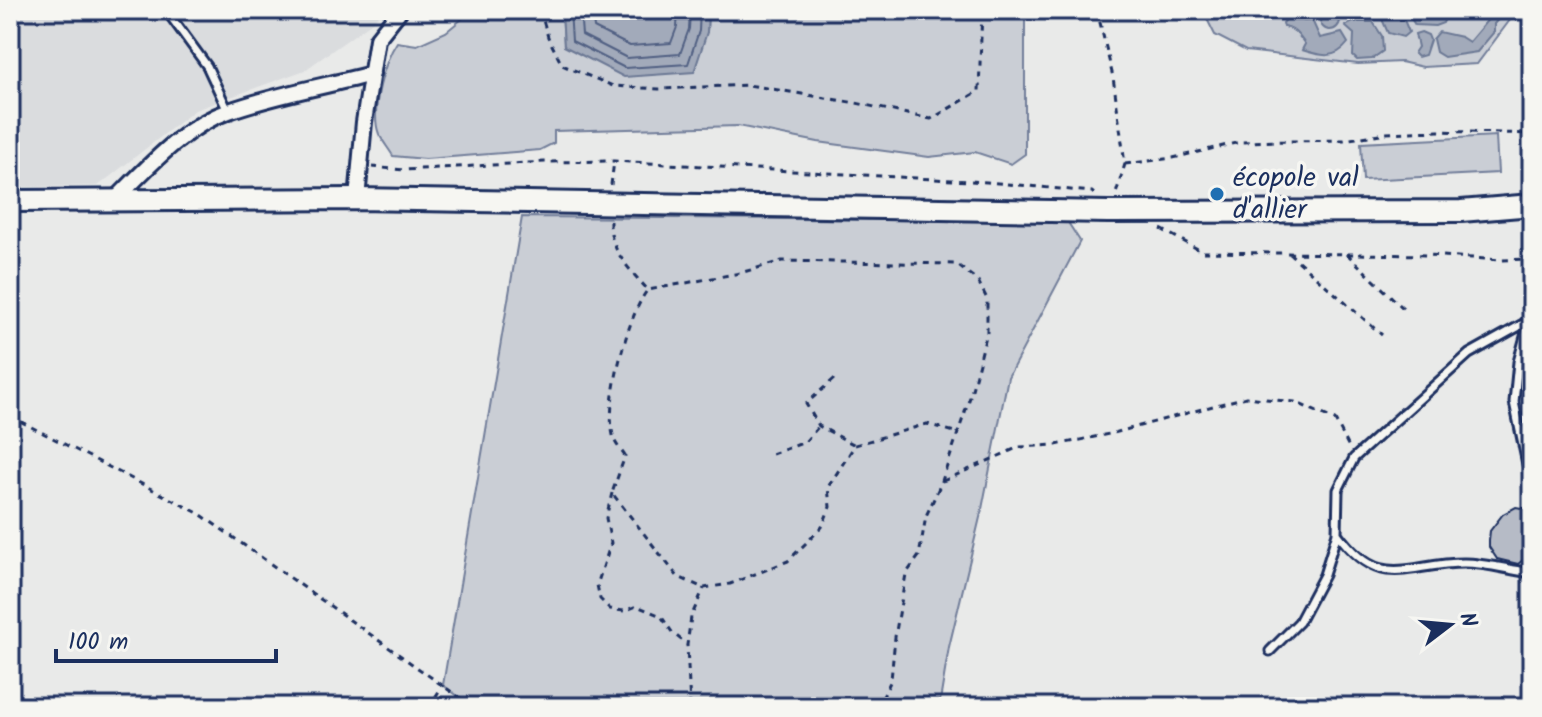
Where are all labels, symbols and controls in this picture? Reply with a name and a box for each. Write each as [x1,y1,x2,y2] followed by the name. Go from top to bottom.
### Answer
[1233,156,1359,233] place label: écopole val d'allier
[1208,185,1226,203] marker: écopole val d'allier
[1410,585,1490,665] north arrow
[1448,609,1486,632] text: N
[56,613,276,663] scale bar
[68,623,128,662] text: 100 m

